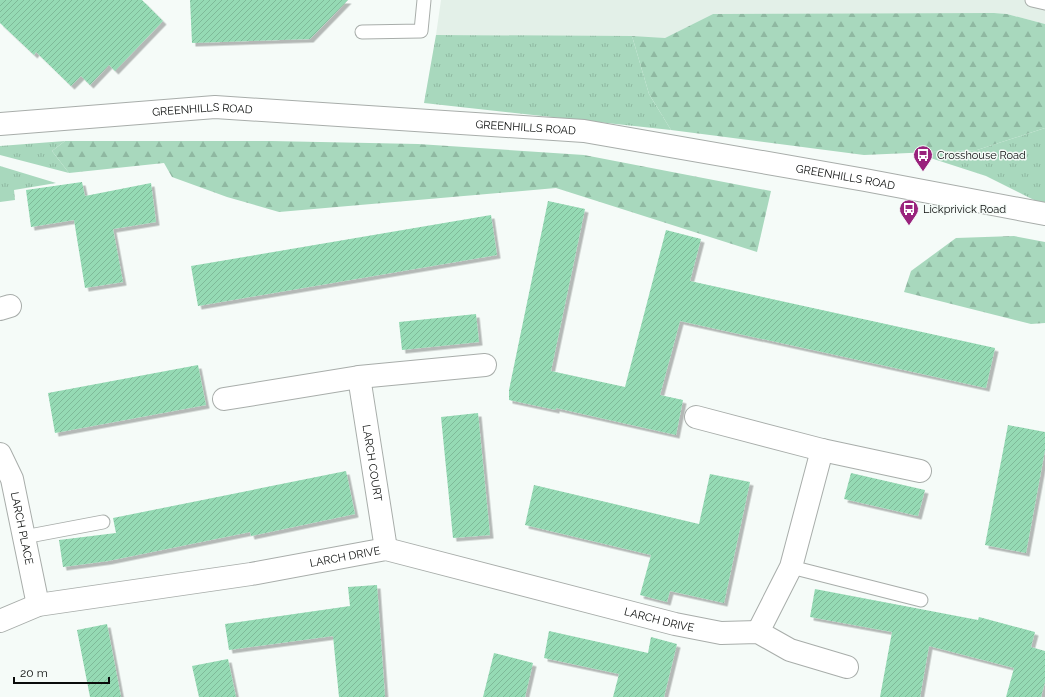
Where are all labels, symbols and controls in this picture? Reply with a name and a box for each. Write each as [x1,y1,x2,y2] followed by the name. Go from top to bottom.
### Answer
[152,101,253,119] street label: GREENHILLS ROAD
[475,118,576,137] street label: GREENHILLS ROAD
[912,144,934,172] bus stop icon: Crosshouse Road
[937,149,1026,162] place label: Crosshouse Road
[795,162,896,193] street label: GREENHILLS ROAD
[898,198,920,226] bus stop icon: Lickprivick Road
[923,203,1006,216] place label: Lickprivick Road
[360,424,384,503] street label: LARCH COURT
[8,491,36,566] street label: LARCH PLACE
[309,544,382,570] street label: LARCH DRIVE
[623,605,695,635] street label: LARCH DRIVE
[14,659,109,685] scale bar
[20,666,48,680] text: 20 m

